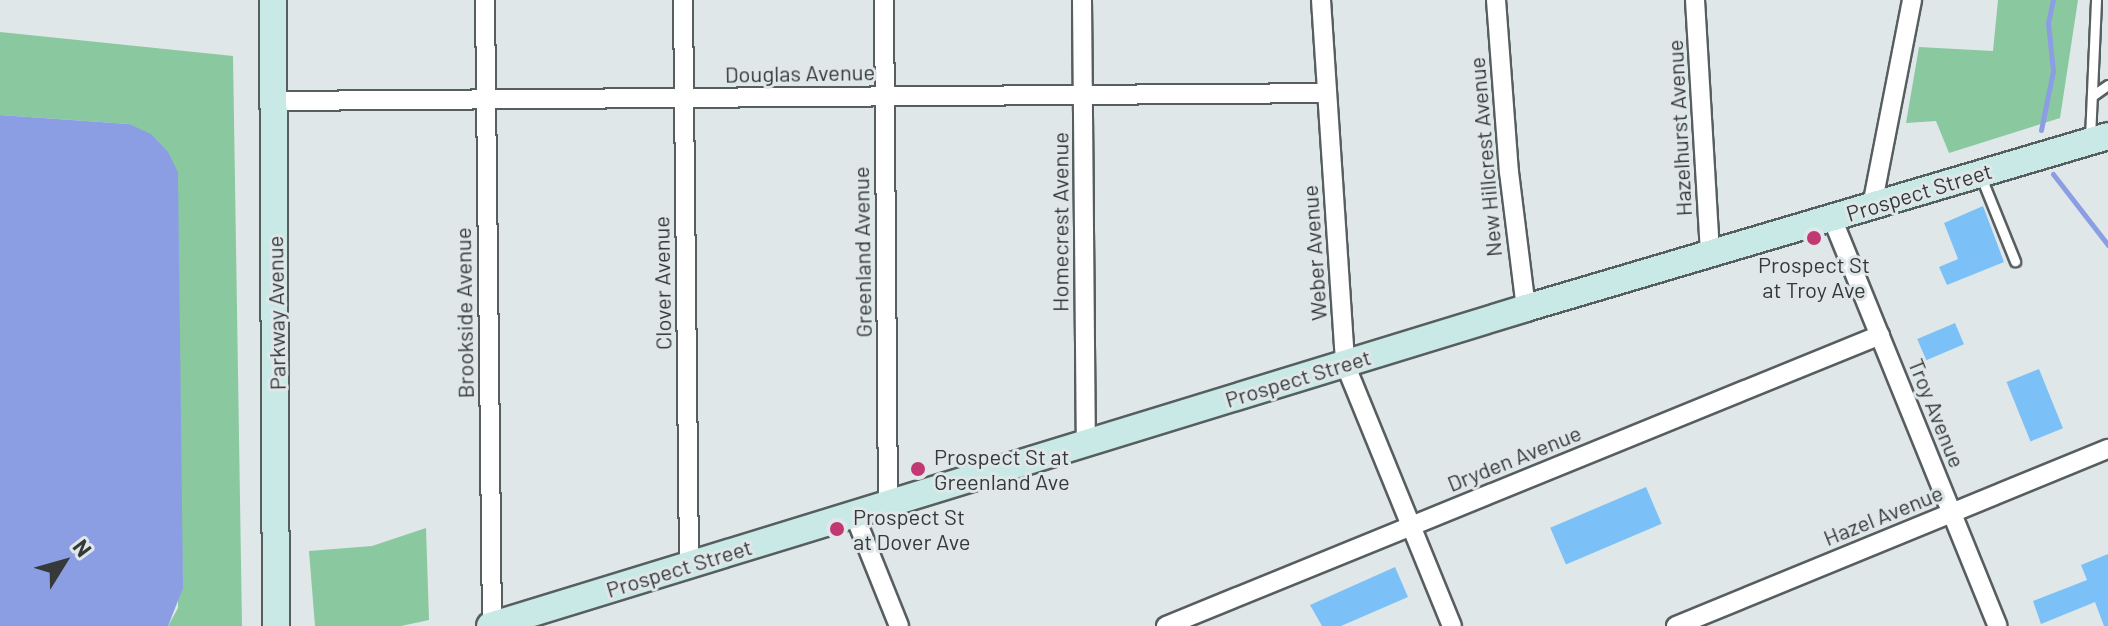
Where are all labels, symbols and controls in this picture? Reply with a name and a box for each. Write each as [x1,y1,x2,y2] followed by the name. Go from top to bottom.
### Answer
[1661,39,1697,217] street label: Hazelhurst Avenue
[1463,56,1507,258] street label: New Hillcrest Avenue
[725,58,875,88] street label: Douglas Avenue
[1047,132,1073,312] street label: Homecrest Avenue
[1843,157,1995,227] street label: Prospect Street
[847,166,877,338] street label: Greenland Avenue
[1296,184,1332,322] street label: Weber Avenue
[648,216,676,350] street label: Clover Avenue
[449,227,479,399] street label: Brookside Avenue
[1805,229,1823,247] marker: Prospect St at Troy Ave
[261,236,291,390] street label: Parkway Avenue
[1758,251,1870,302] place label: Prospect St at Troy Ave
[1222,343,1374,413] street label: Prospect Street
[1903,355,1971,471] street label: Troy Avenue
[1443,419,1585,497] street label: Dryden Avenue
[934,443,1070,494] place label: Prospect St at Greenland Ave
[909,460,927,478] marker: Prospect St at Greenland Ave
[1819,479,1947,551] street label: Hazel Avenue
[853,503,970,554] place label: Prospect St at Dover Ave
[828,520,846,538] marker: Prospect St at Dover Ave
[24,522,104,602] north arrow
[603,533,755,603] street label: Prospect Street
[68,534,98,561] text: N

